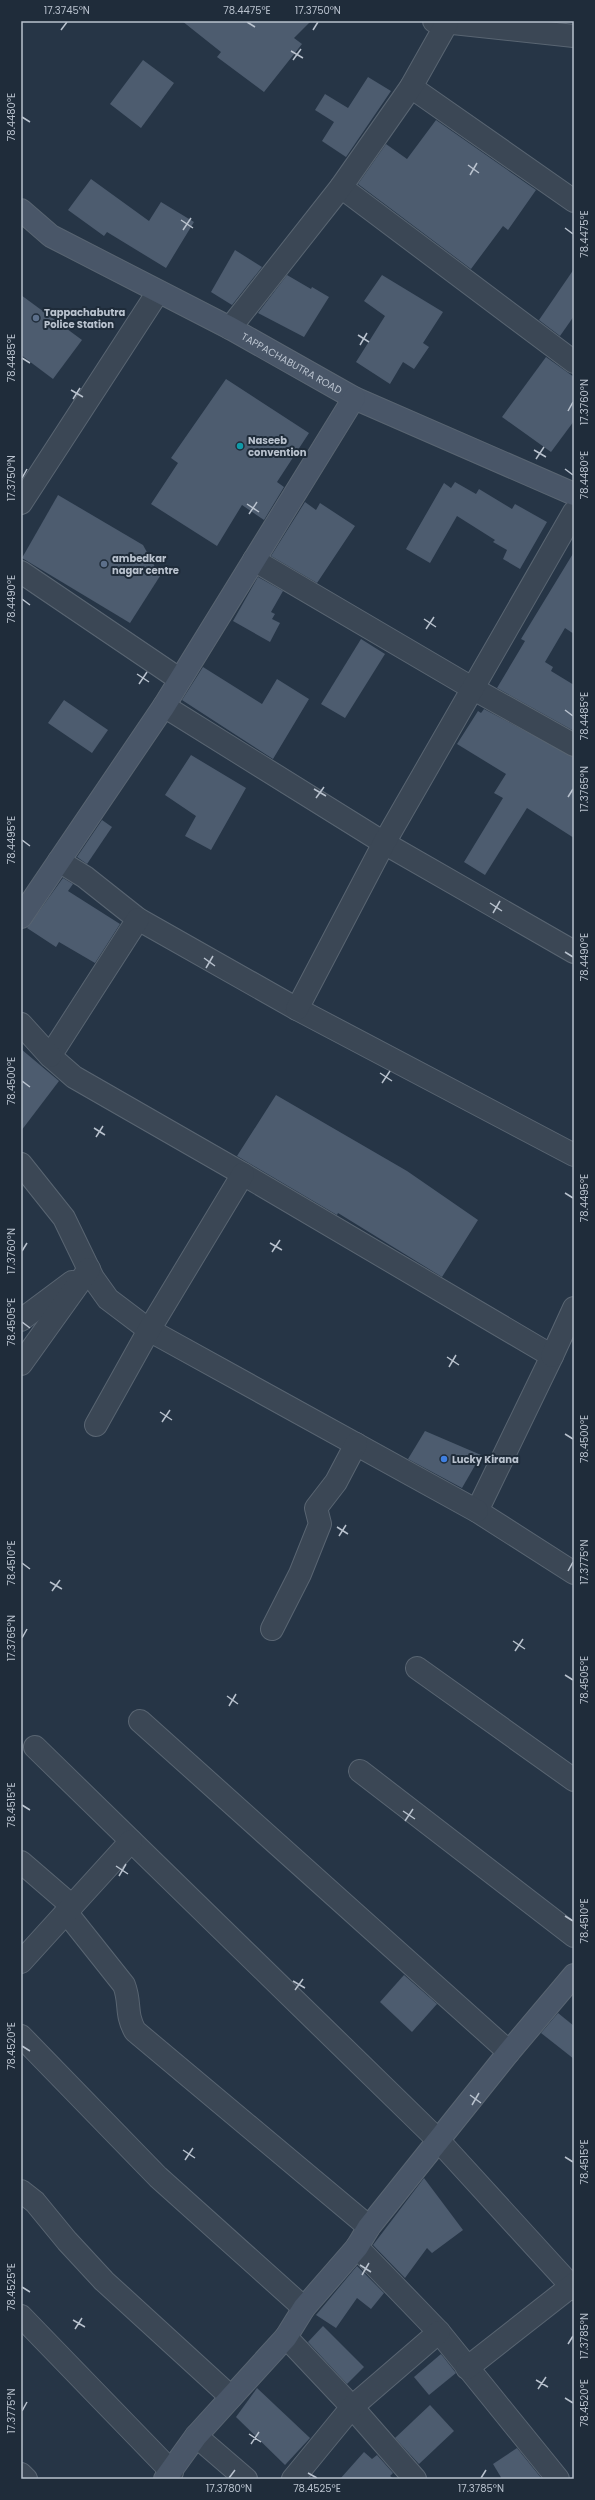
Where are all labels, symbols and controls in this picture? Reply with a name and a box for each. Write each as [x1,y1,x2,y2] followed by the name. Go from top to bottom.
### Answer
[44,3,90,18] text: 17.3745°N
[223,3,271,18] text: 78.4475°E
[295,3,341,18] text: 17.3750°N
[4,93,19,141] text: 78.4480°E
[577,210,592,258] text: 78.4475°E
[44,305,126,332] place label: Tappachabutra Police Station
[31,313,41,323] marker: Tappachabutra Police Station
[239,328,345,397] street label: TAPPACHABUTRA ROAD
[4,334,19,382] text: 78.4485°E
[577,379,592,425] text: 17.3760°N
[248,433,307,460] place label: Naseeb convention
[235,441,245,451] marker: Naseeb convention
[577,451,592,499] text: 78.4480°E
[4,455,19,501] text: 17.3750°N
[112,551,179,578] place label: ambedkar nagar centre
[99,559,109,569] marker: ambedkar nagar centre
[4,575,19,623] text: 78.4490°E
[577,692,592,740] text: 78.4485°E
[577,766,592,812] text: 17.3765°N
[4,816,19,864] text: 78.4495°E
[577,933,592,981] text: 78.4490°E
[4,1057,19,1105] text: 78.4500°E
[577,1174,592,1222] text: 78.4495°E
[4,1228,19,1274] text: 17.3760°N
[4,1298,19,1346] text: 78.4505°E
[577,1415,592,1463] text: 78.4500°E
[452,1452,519,1467] place label: Lucky Kirana
[439,1454,449,1464] marker: Lucky Kirana
[4,1540,19,1586] text: 78.4510°E
[577,1540,592,1584] text: 17.3775°N
[4,1615,19,1661] text: 17.3765°N
[577,1656,592,1704] text: 78.4505°E
[4,1782,19,1828] text: 78.4515°E
[577,1898,592,1944] text: 78.4510°E
[4,2022,19,2070] text: 78.4520°E
[577,2139,592,2185] text: 78.4515°E
[4,2263,19,2311] text: 78.4525°E
[577,2313,592,2359] text: 17.3785°N
[577,2379,592,2427] text: 78.4520°E
[4,2389,19,2433] text: 17.3775°N
[206,2481,252,2496] text: 17.3780°N
[293,2481,341,2496] text: 78.4525°E
[458,2481,504,2496] text: 17.3785°N

